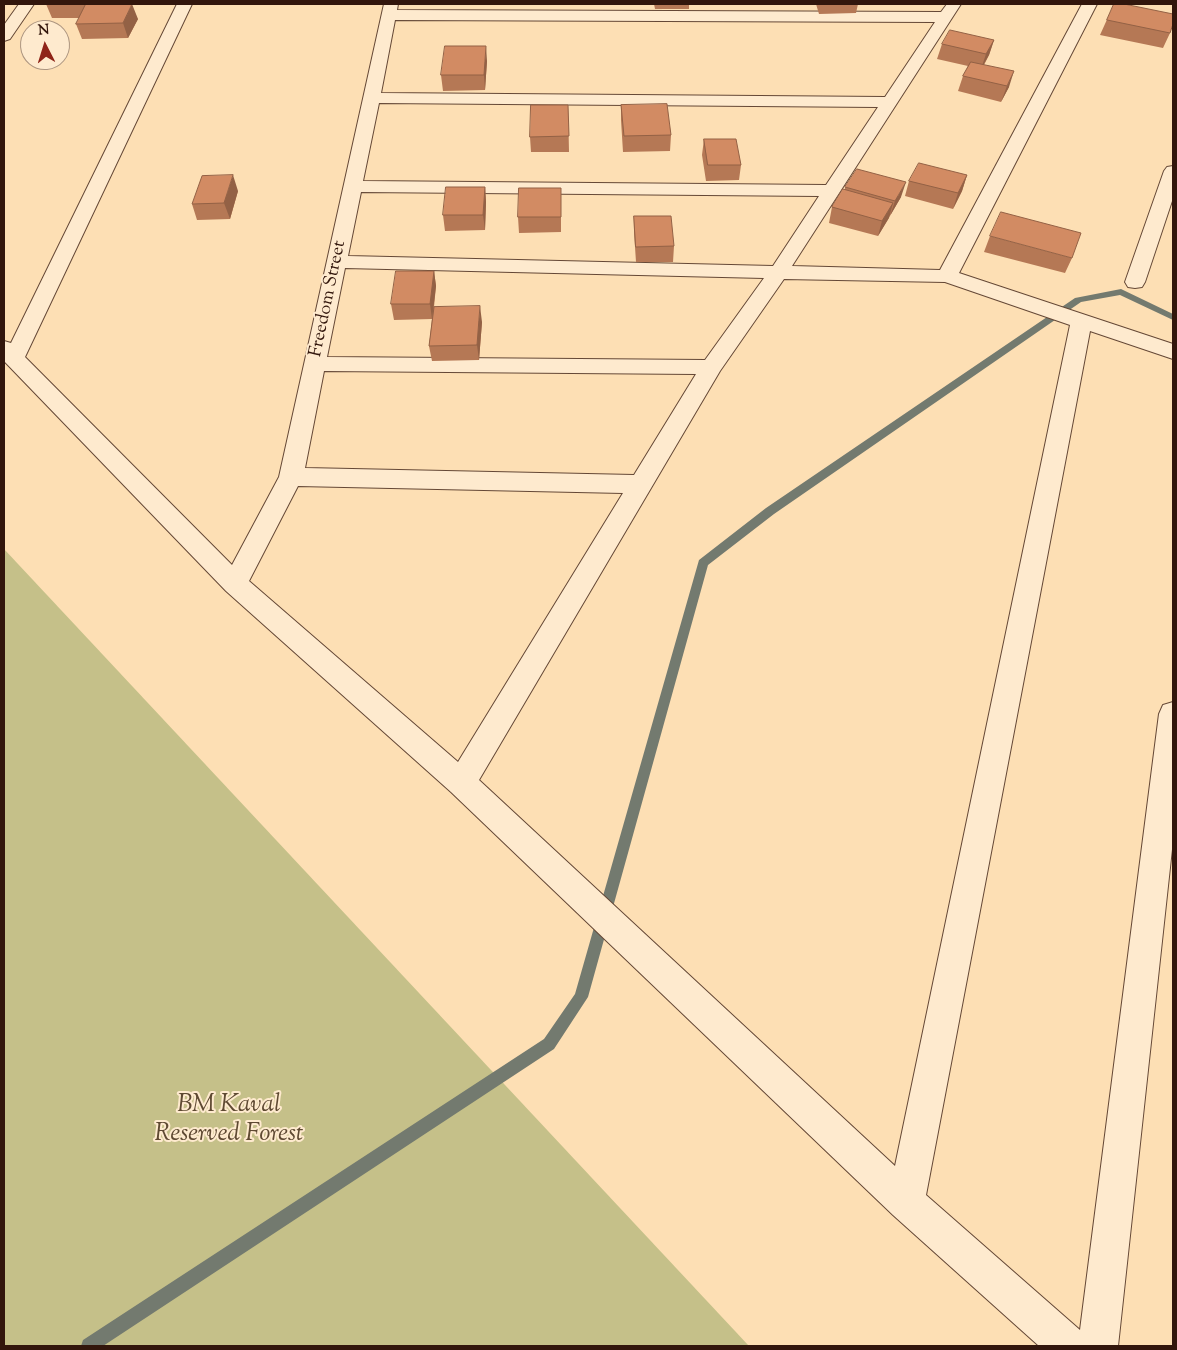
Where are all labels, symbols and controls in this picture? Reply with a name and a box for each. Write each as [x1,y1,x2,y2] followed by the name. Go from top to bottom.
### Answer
[20,20,70,70] north arrow
[37,21,50,42] text: N
[306,239,352,359] street label: Freedom Street
[155,1092,303,1151] park label: BM Kaval Reserved Forest

